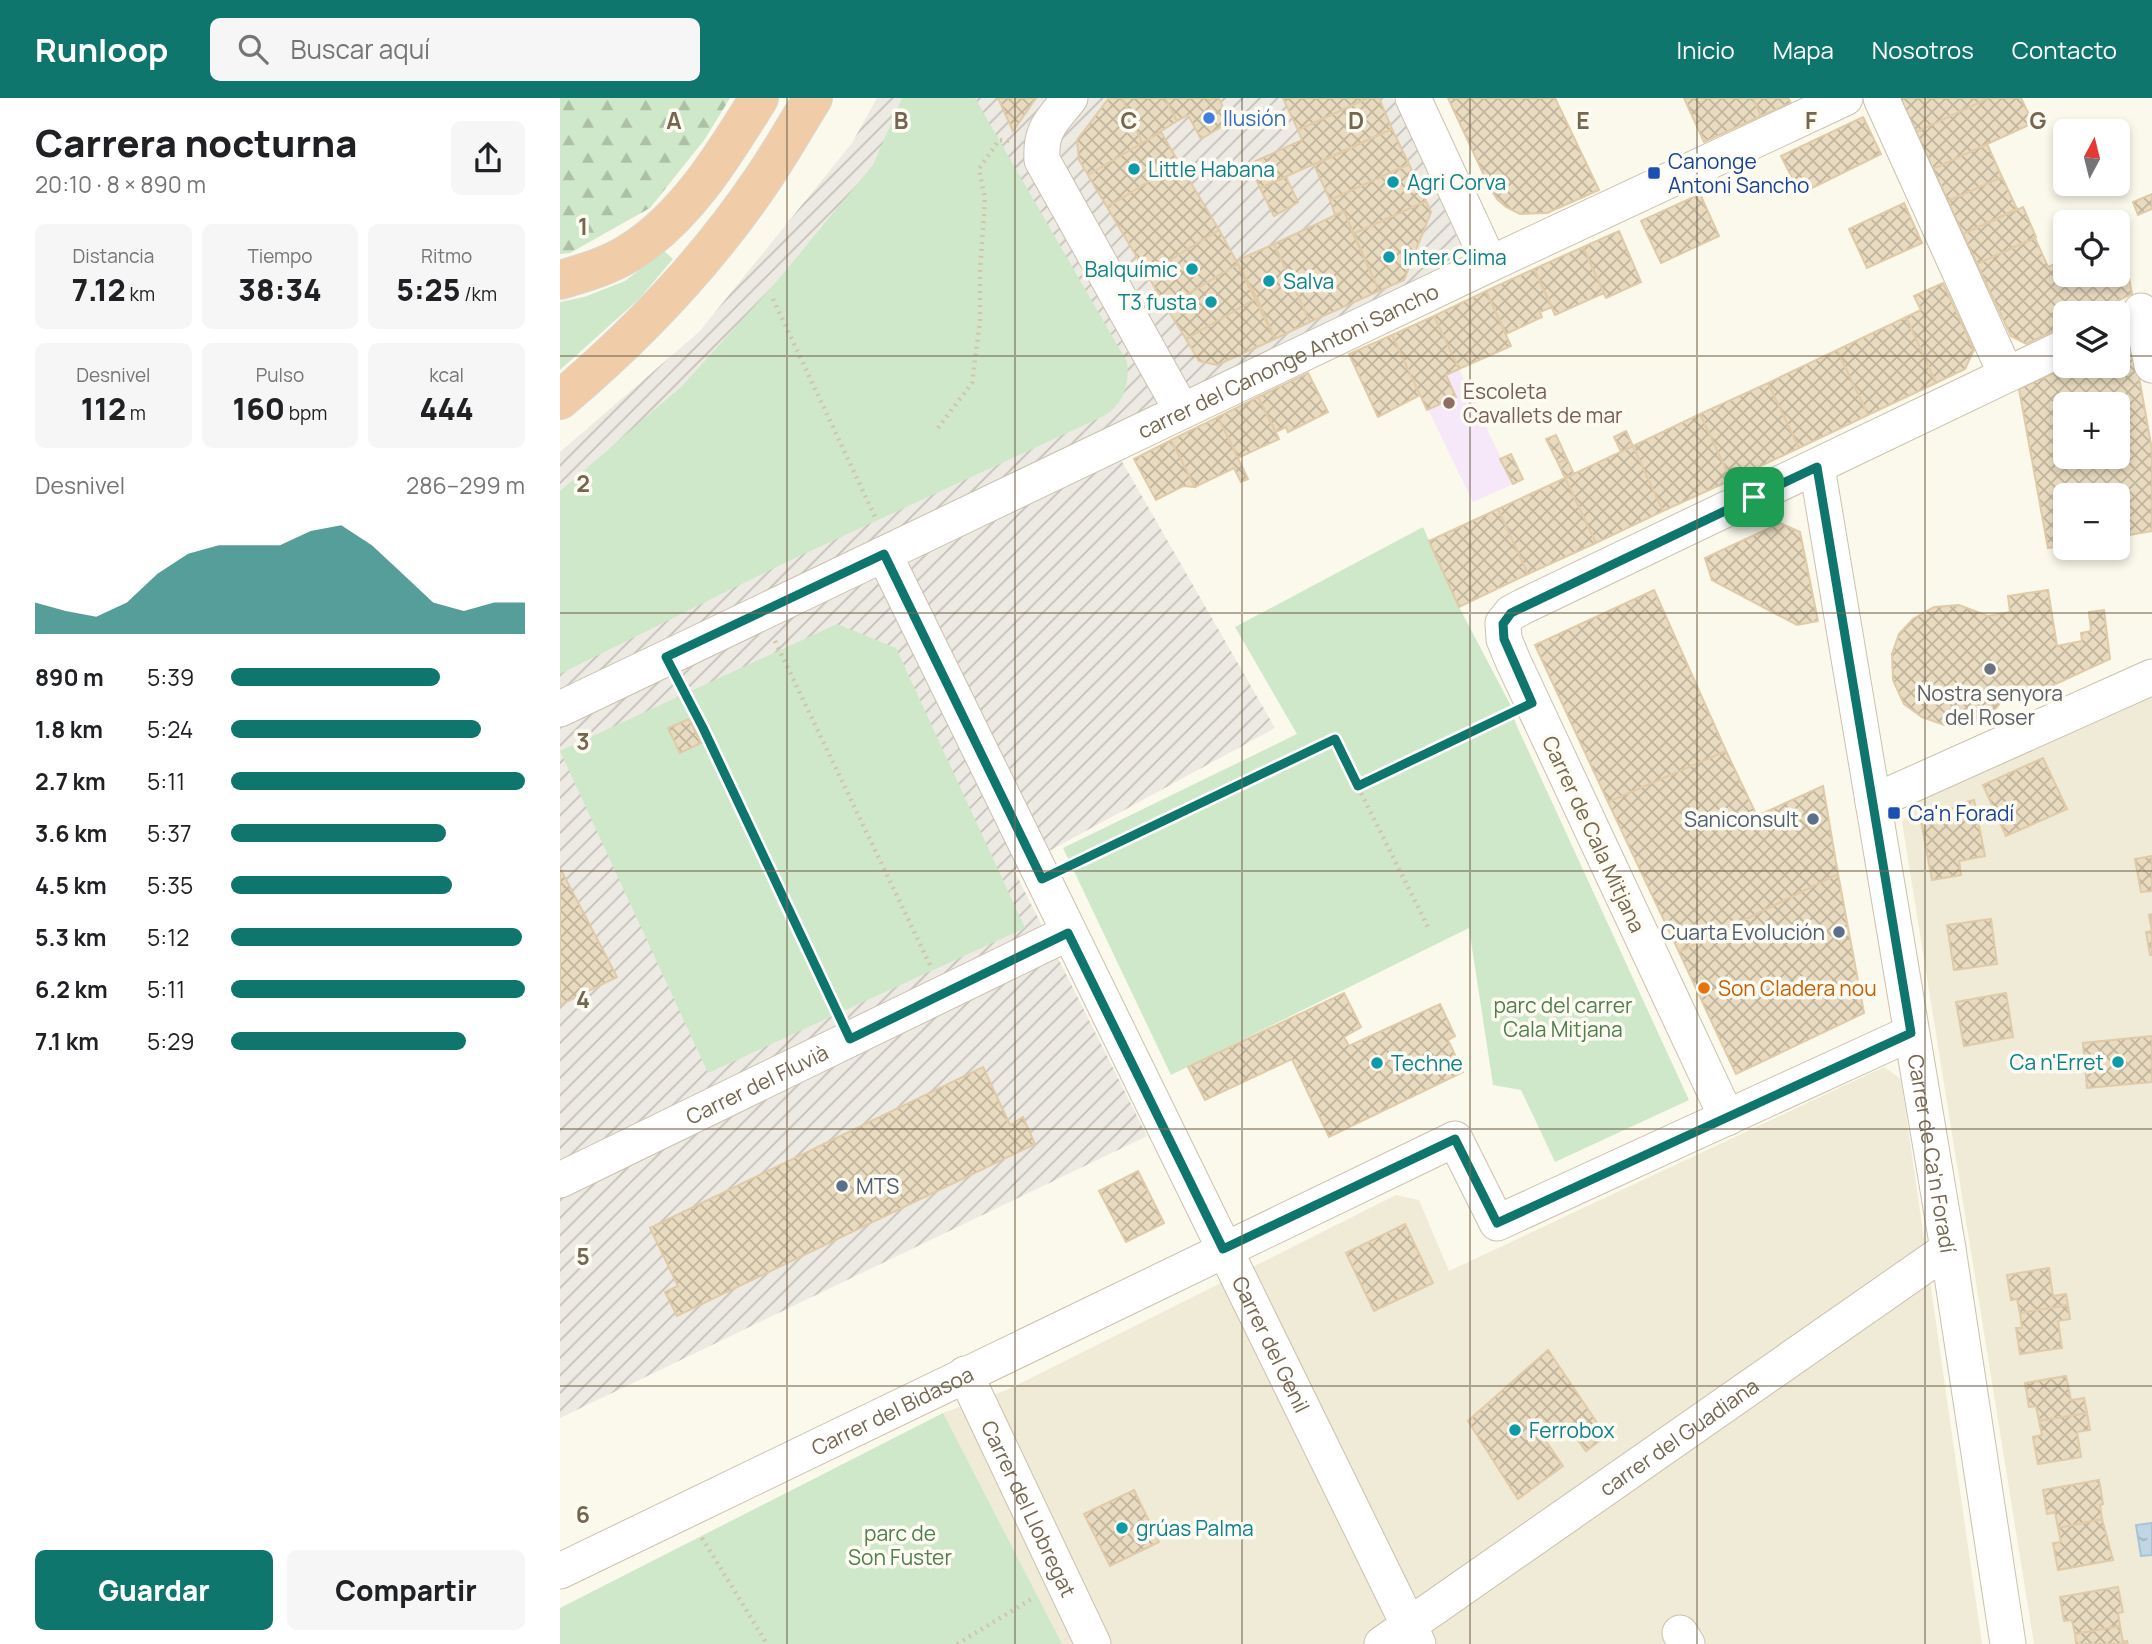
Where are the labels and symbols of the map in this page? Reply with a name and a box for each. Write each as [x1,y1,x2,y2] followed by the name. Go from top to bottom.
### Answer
[666,104,682,136] text: A
[894,104,908,136] text: B
[1121,104,1138,136] text: C
[1223,104,1286,132] place label: Ilusión
[1348,104,1364,136] text: D
[1576,104,1590,136] text: E
[1805,104,1817,136] text: F
[2030,104,2047,136] text: G
[1201,110,1217,126] marker: Ilusión
[2053,119,2130,196] north arrow
[1668,147,1809,199] place label: Canonge Antoni Sancho
[1148,155,1275,183] place label: Little Habana
[1126,161,1142,177] marker: Little Habana
[1646,165,1662,181] marker: Canonge Antoni Sancho
[1407,168,1506,196] place label: Agri Corva
[1385,174,1401,190] marker: Agri Corva
[578,210,588,242] text: 1
[1403,243,1507,271] place label: Inter Clima
[1381,249,1397,265] marker: Inter Clima
[1084,255,1178,283] place label: Balquímic
[1184,261,1200,277] marker: Balquímic
[1283,267,1334,295] place label: Salva
[1261,273,1277,289] marker: Salva
[1133,277,1443,445] street label: carrer del Canonge Antoni Sancho
[1118,288,1197,316] place label: T3 fusta
[1203,294,1219,310] marker: T3 fusta
[1463,377,1623,429] place label: Escoleta Cavallets de mar
[1441,395,1457,411] marker: Escoleta Cavallets de mar
[576,467,590,499] text: 2
[1724,467,1784,527] pin
[1982,661,1998,677] marker: Nostra senyora del Roser
[1917,679,2063,731] place label: Nostra senyora del Roser
[576,725,590,757] text: 3
[1536,731,1652,937] street label: Carrer de Cala Mitjana
[1908,799,2014,827] place label: Ca'n Foradí
[1684,805,1799,833] place label: Saniconsult
[1886,805,1902,821] marker: Ca'n Foradí
[1805,811,1821,827] marker: Saniconsult
[1661,918,1825,946] place label: Cuarta Evolución
[1831,924,1847,940] marker: Cuarta Evolución
[1718,974,1877,1002] place label: Son Cladera nou
[1696,980,1712,996] marker: Son Cladera nou
[576,983,590,1015] text: 4
[1493,991,1633,1043] park label: parc del carrer Cala Mitjana
[681,1038,833,1131] street label: Carrer del Fluvià
[2009,1048,2104,1076] place label: Ca n'Erret
[1391,1049,1463,1077] place label: Techne
[1902,1052,1962,1255] street label: Carrer de Ca'n Foradí
[2110,1054,2126,1070] marker: Ca n'Erret
[1369,1055,1385,1071] marker: Techne
[856,1172,899,1200] place label: MTS
[834,1178,850,1194] marker: MTS
[576,1240,590,1272] text: 5
[1226,1271,1316,1417] street label: Carrer del Genil
[807,1360,978,1462] street label: Carrer del Bidasoa
[1594,1371,1764,1502] street label: carrer del Guadiana
[975,1416,1083,1601] street label: Carrer del Llobregat
[1529,1416,1615,1444] place label: Ferrobox
[1507,1422,1523,1438] marker: Ferrobox
[576,1498,590,1530] text: 6
[1136,1514,1254,1542] place label: grúas Palma
[848,1519,952,1571] park label: parc de Son Fuster
[1114,1520,1130,1536] marker: grúas Palma

